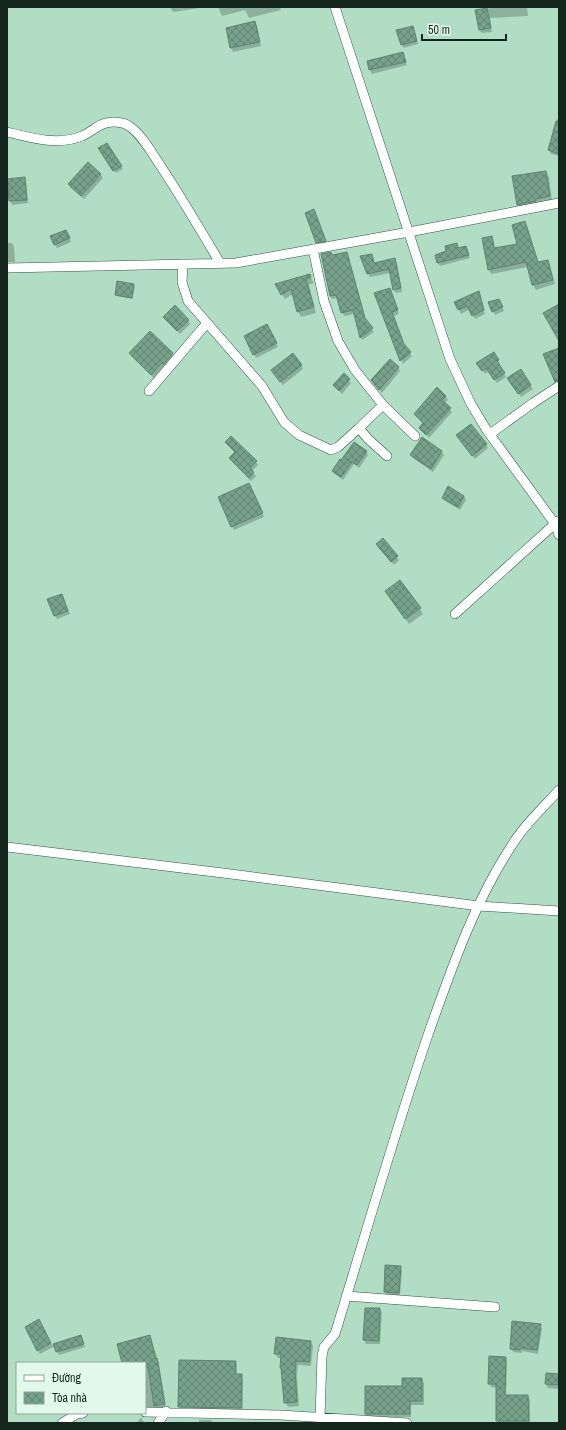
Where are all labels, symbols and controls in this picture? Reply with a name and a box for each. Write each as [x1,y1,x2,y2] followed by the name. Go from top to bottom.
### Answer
[422,16,506,42] scale bar
[428,22,450,38] text: 50 m
[16,1362,146,1414] legend
[52,1370,82,1386] text: Đường
[52,1390,88,1406] text: Tòa nhà

